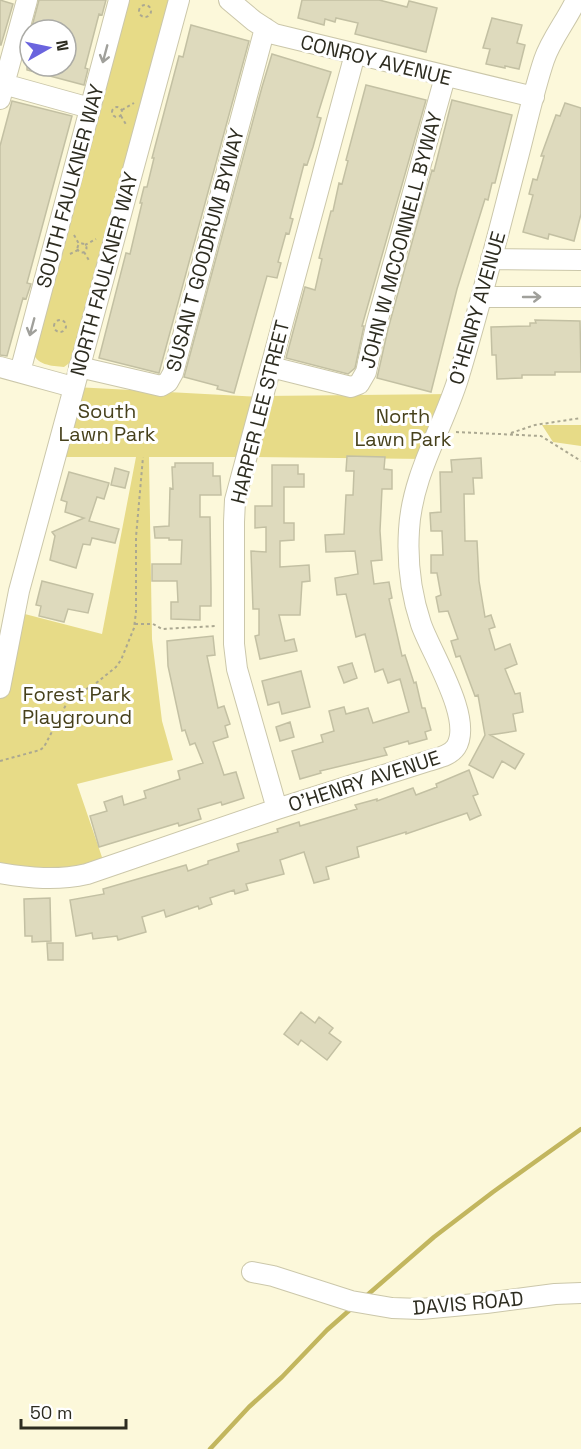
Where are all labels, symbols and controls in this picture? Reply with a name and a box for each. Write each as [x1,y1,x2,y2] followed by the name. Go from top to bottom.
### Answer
[18,18,78,78] north arrow
[298,29,454,91] street label: CONROY AVENUE
[51,39,74,53] text: N
[98,44,110,63] one-way arrow
[30,81,110,291] street label: SOUTH FAULKNER WAY
[354,109,448,371] street label: JOHN W MCCONNELL BYWAY
[160,125,250,375] street label: SUSAN T GOODRUM BYWAY
[64,169,144,379] street label: NORTH FAULKNER WAY
[443,228,511,388] street label: O'HENRY AVENUE
[521,291,541,303] one-way arrow
[26,317,38,336] one-way arrow
[225,317,295,506] street label: HARPER LEE STREET
[58,398,156,447] park label: South Lawn Park
[354,403,452,452] park label: North Lawn Park
[22,681,132,730] park label: Forest Park Playground
[285,744,443,818] street label: O'HENRY AVENUE
[412,1285,524,1321] street label: DAVIS ROAD
[21,1392,126,1430] scale bar
[30,1401,72,1424] text: 50 m

